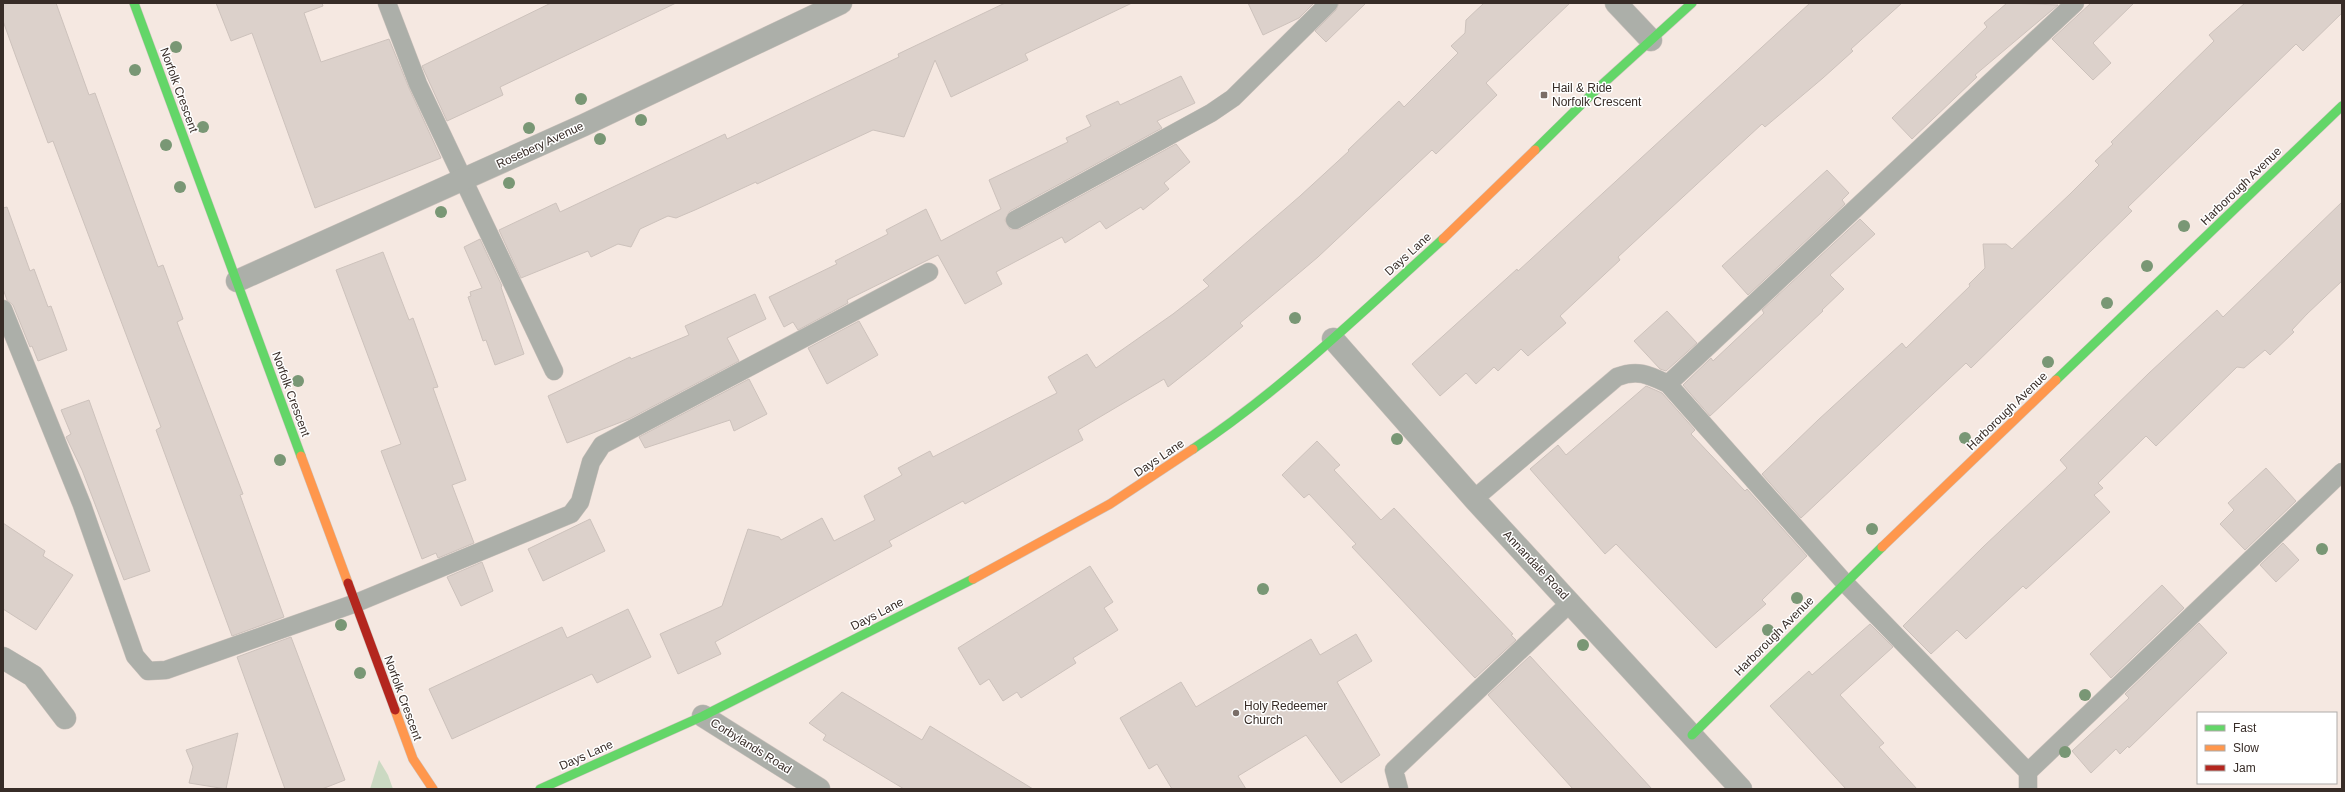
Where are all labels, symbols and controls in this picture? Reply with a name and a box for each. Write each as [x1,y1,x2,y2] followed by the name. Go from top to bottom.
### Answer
[157,46,201,135] street label: Norfolk Crescent
[1552,81,1642,109] place label: Hail & Ride Norfolk Crescent
[1539,90,1549,100] marker: Hail & Ride Norfolk Crescent
[494,119,586,171] street label: Rosebery Avenue
[2198,144,2284,228] street label: Harborough Avenue
[1382,229,1434,278] street label: Days Lane
[269,350,313,439] street label: Norfolk Crescent
[1964,369,2050,453] street label: Harborough Avenue
[1131,436,1187,480] street label: Days Lane
[1500,528,1572,602] street label: Annandale Road
[1731,593,1817,679] street label: Harborough Avenue
[848,595,906,633] street label: Days Lane
[381,654,425,743] street label: Norfolk Crescent
[1244,699,1327,727] place label: Holy Redeemer Church
[1231,708,1241,718] marker: Holy Redeemer Church
[2197,712,2337,784] legend
[708,715,794,777] street label: Corbylands Road
[2233,721,2257,735] text: Fast
[557,737,615,773] street label: Days Lane
[2233,741,2259,755] text: Slow
[2233,761,2256,775] text: Jam

